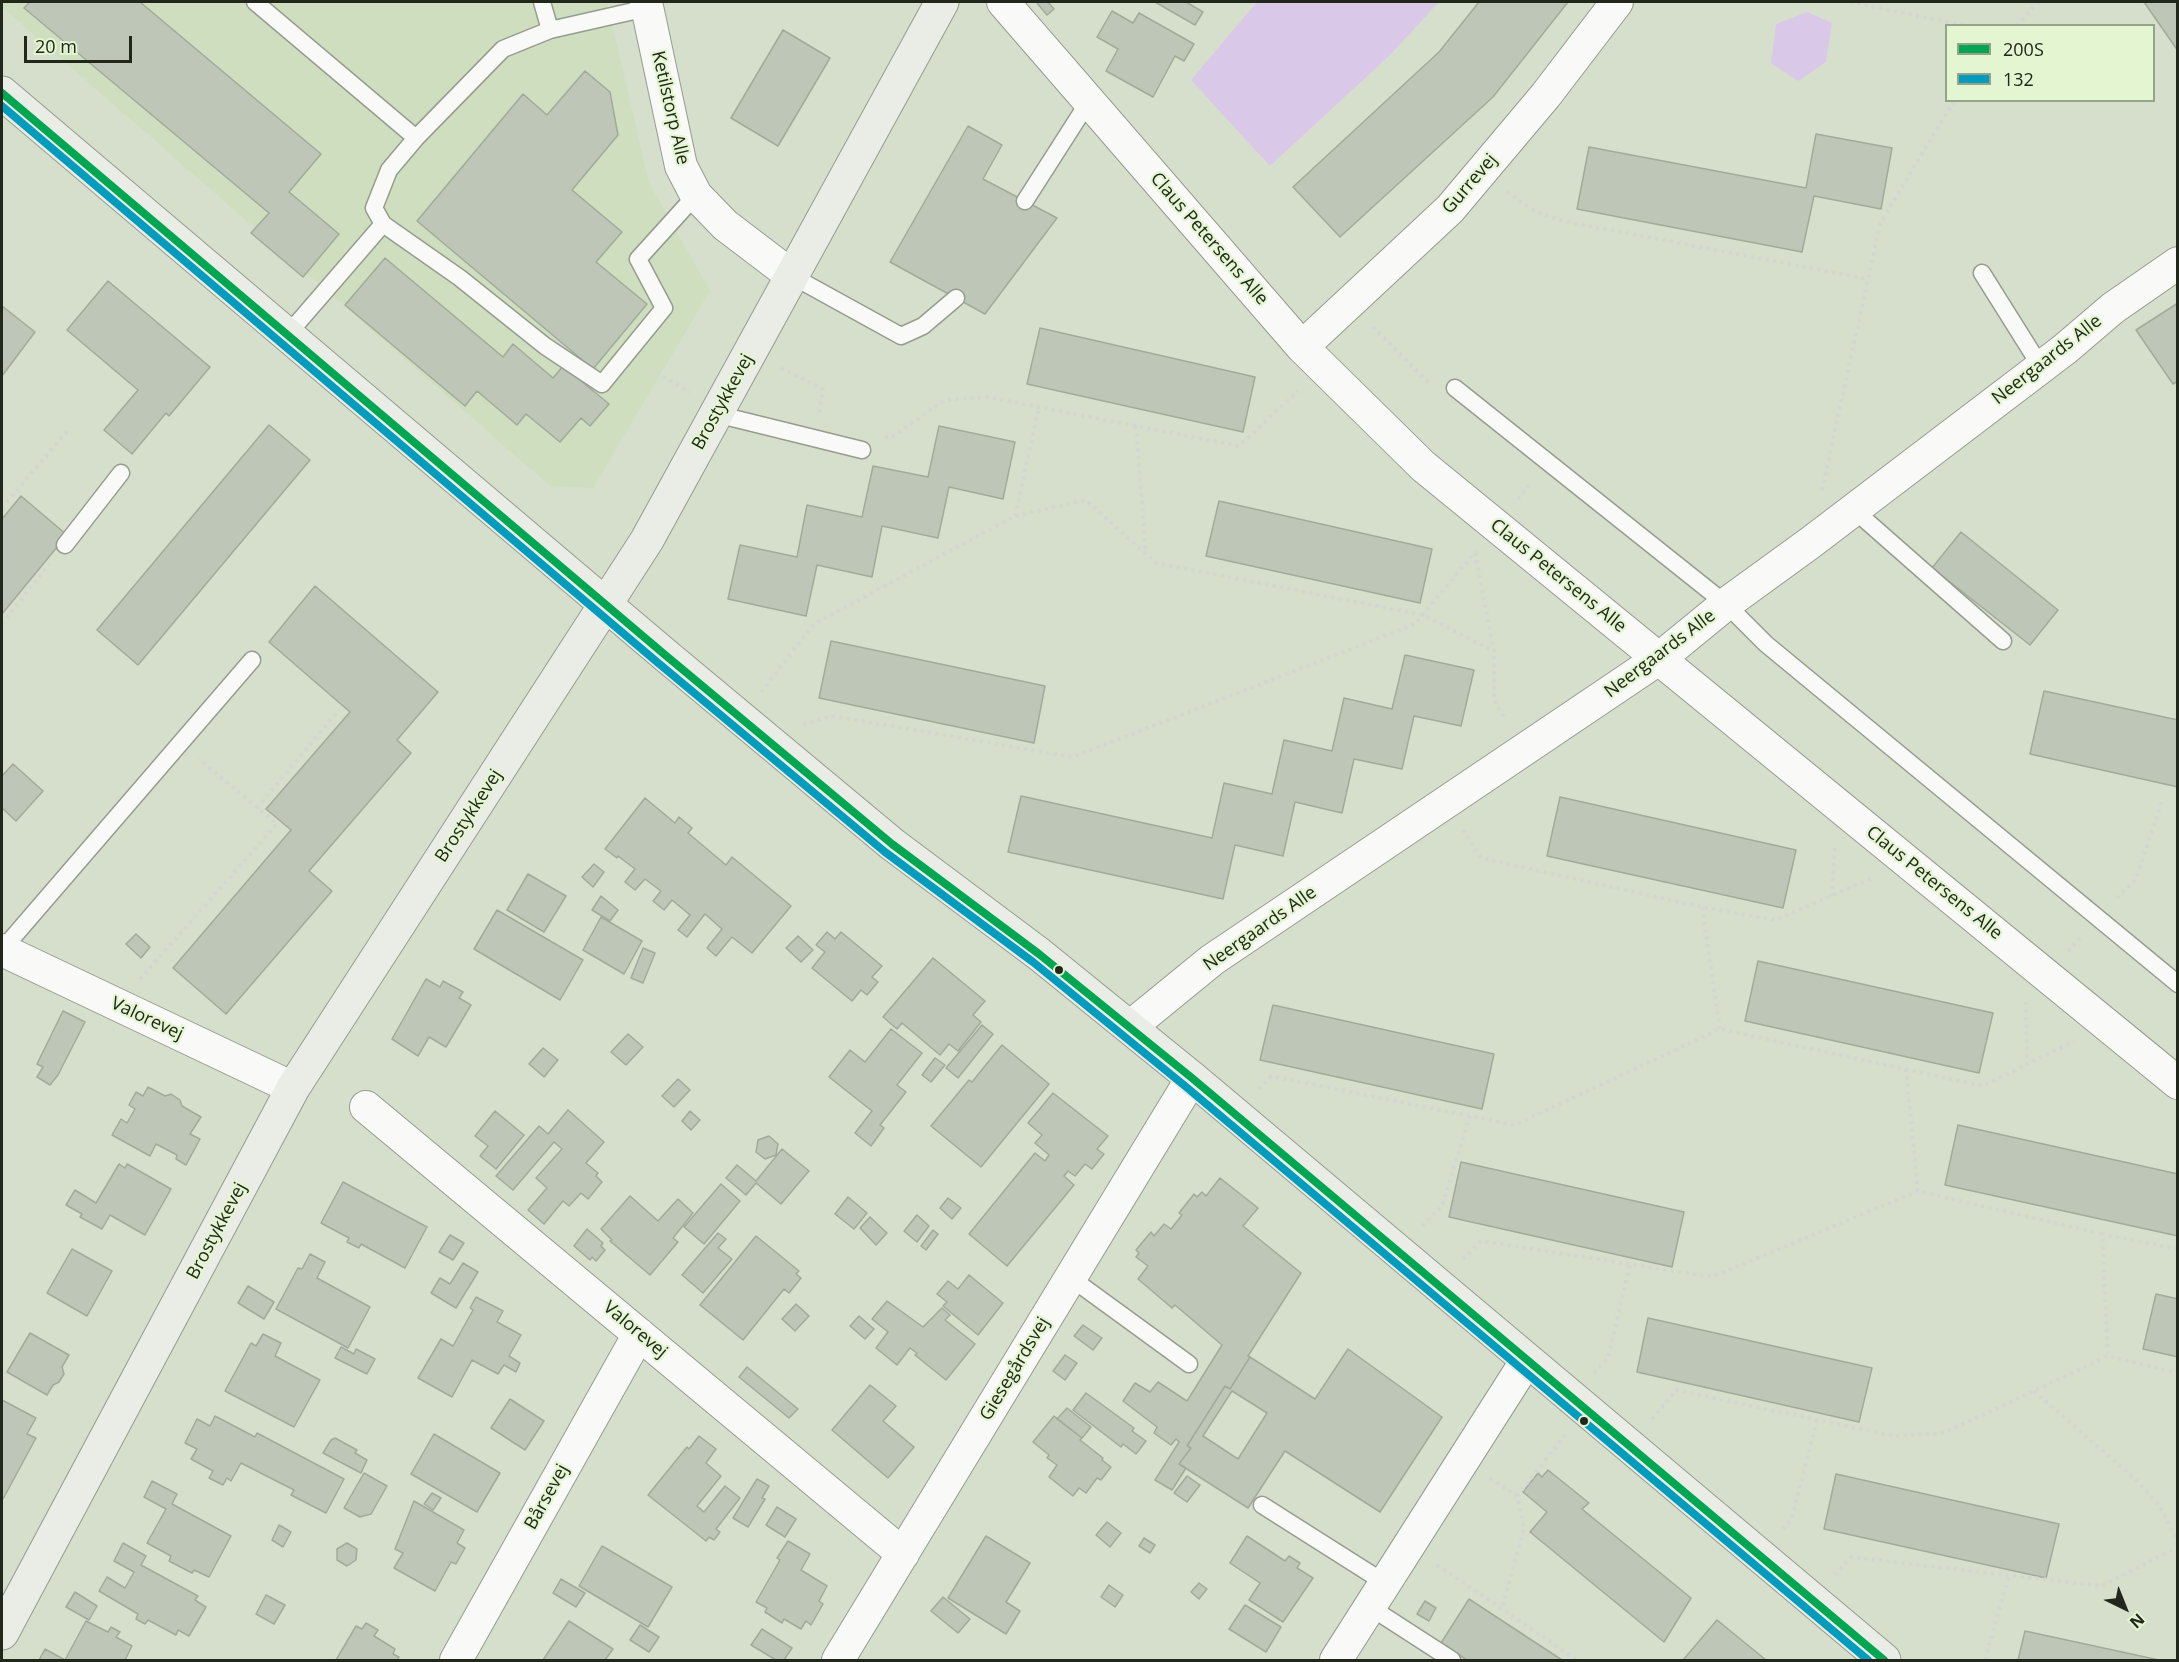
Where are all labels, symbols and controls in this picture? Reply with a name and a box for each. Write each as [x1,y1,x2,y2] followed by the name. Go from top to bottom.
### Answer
[27,24,135,62] scale bar
[1945,24,2155,102] legend
[35,34,77,58] text: 20 m
[2003,37,2044,61] text: 200S
[646,49,694,167] street label: Ketilstorp Alle
[2003,67,2034,91] text: 132
[1438,150,1502,218] street label: Gurrevej
[1146,168,1272,310] street label: Claus Petersens Alle
[1988,311,2106,409] street label: Neergaards Alle
[688,350,758,454] street label: Brostykkevej
[1486,515,1630,637] street label: Claus Petersens Alle
[1600,605,1720,703] street label: Neergaards Alle
[431,765,507,867] street label: Brostykkevej
[1862,822,2006,944] street label: Claus Petersens Alle
[1199,882,1321,976] street label: Neergaards Alle
[1053,964,1065,976] unlabelled marker
[107,993,187,1045] street label: Valorevej
[182,1179,252,1283] street label: Brostykkevej
[598,1297,672,1363] street label: Valorevej
[976,1313,1054,1425] street label: Giesegårdsvej
[1578,1415,1590,1427] unlabelled marker
[520,1461,574,1533] street label: Bårsevej
[2095,1578,2155,1638] north arrow
[2125,1609,2150,1634] text: N

